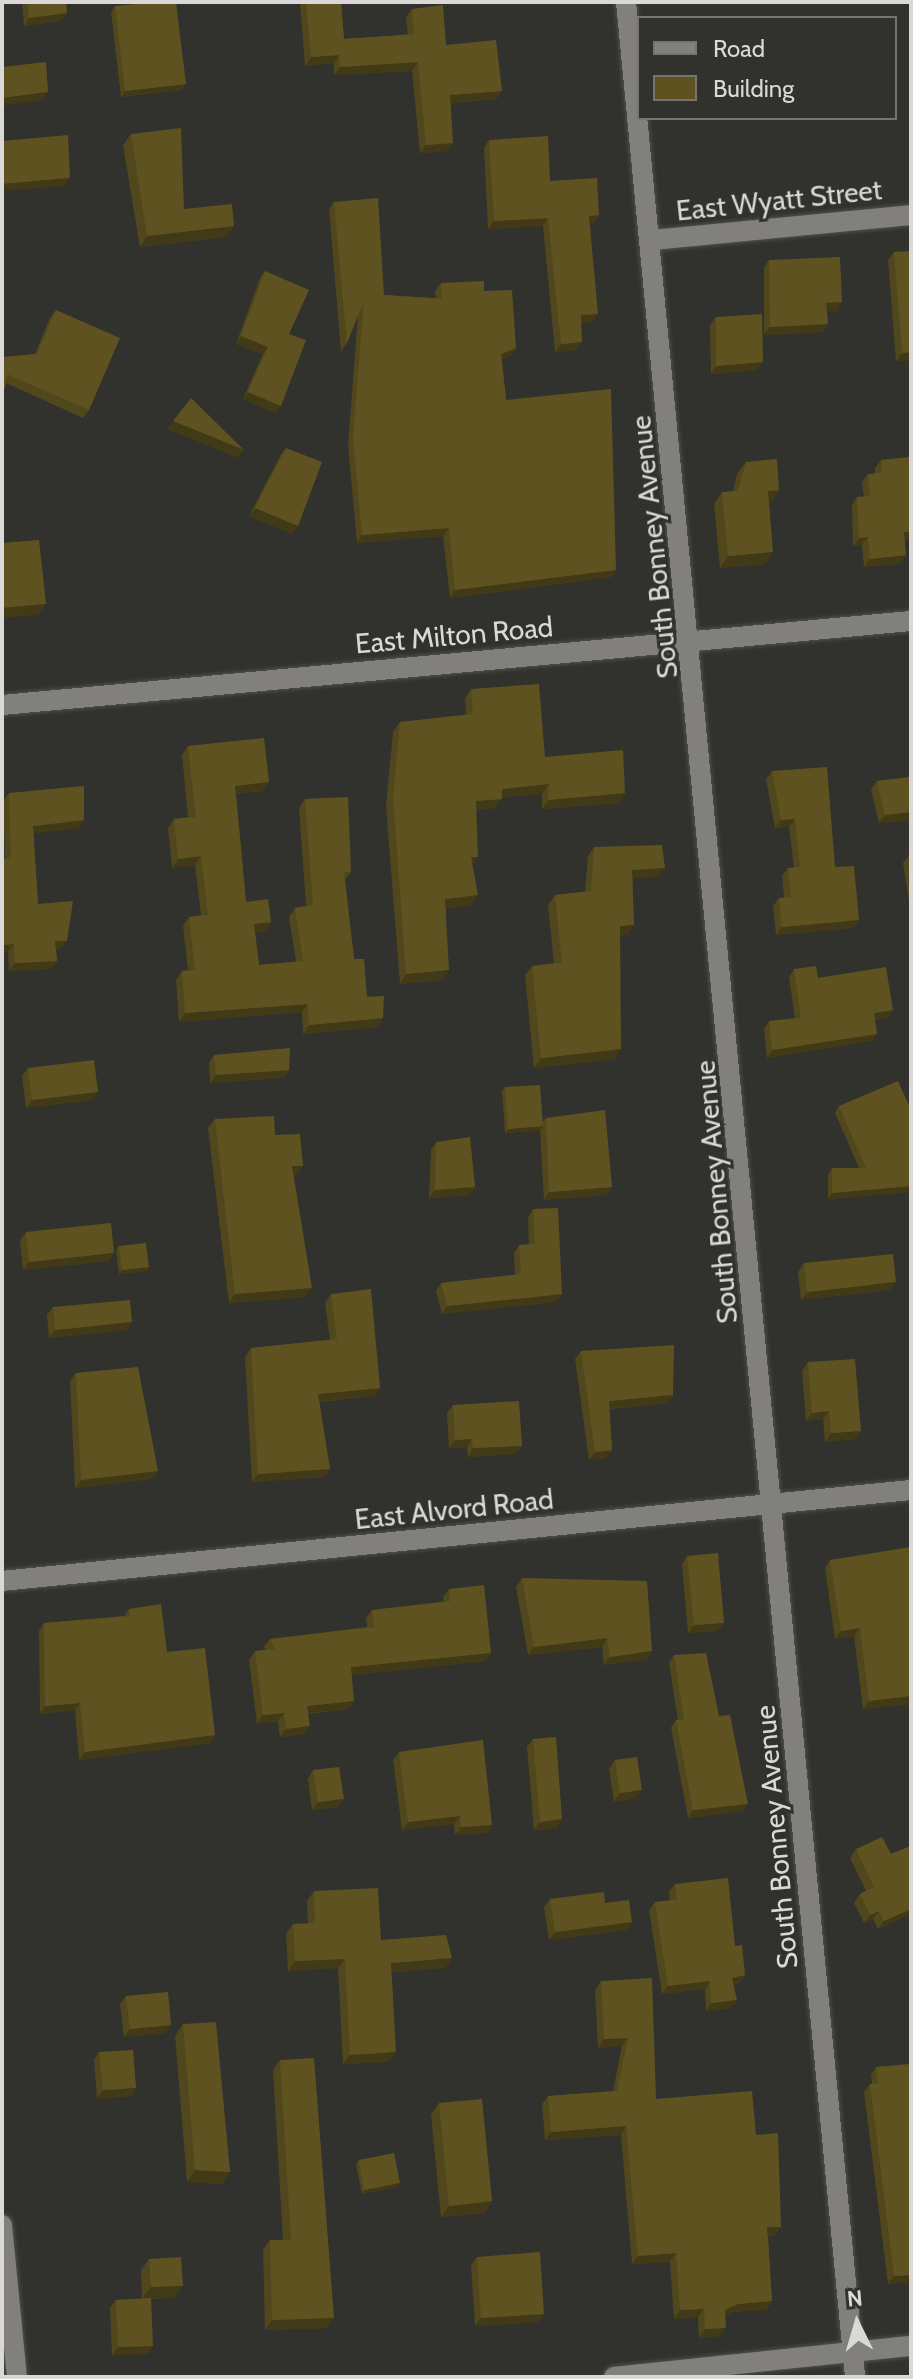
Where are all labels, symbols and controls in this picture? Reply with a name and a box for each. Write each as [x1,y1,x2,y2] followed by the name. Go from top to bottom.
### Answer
[637,16,897,120] legend
[713,34,765,63] text: Road
[713,74,794,103] text: Building
[674,172,884,228] street label: East Wyatt Street
[623,414,685,680] street label: South Bonney Avenue
[354,610,554,660] street label: East Milton Road
[688,1059,744,1325] street label: South Bonney Avenue
[353,1482,555,1536] street label: East Alvord Road
[748,1704,804,1970] street label: South Bonney Avenue
[817,2283,897,2363] north arrow
[846,2284,864,2313] text: N

